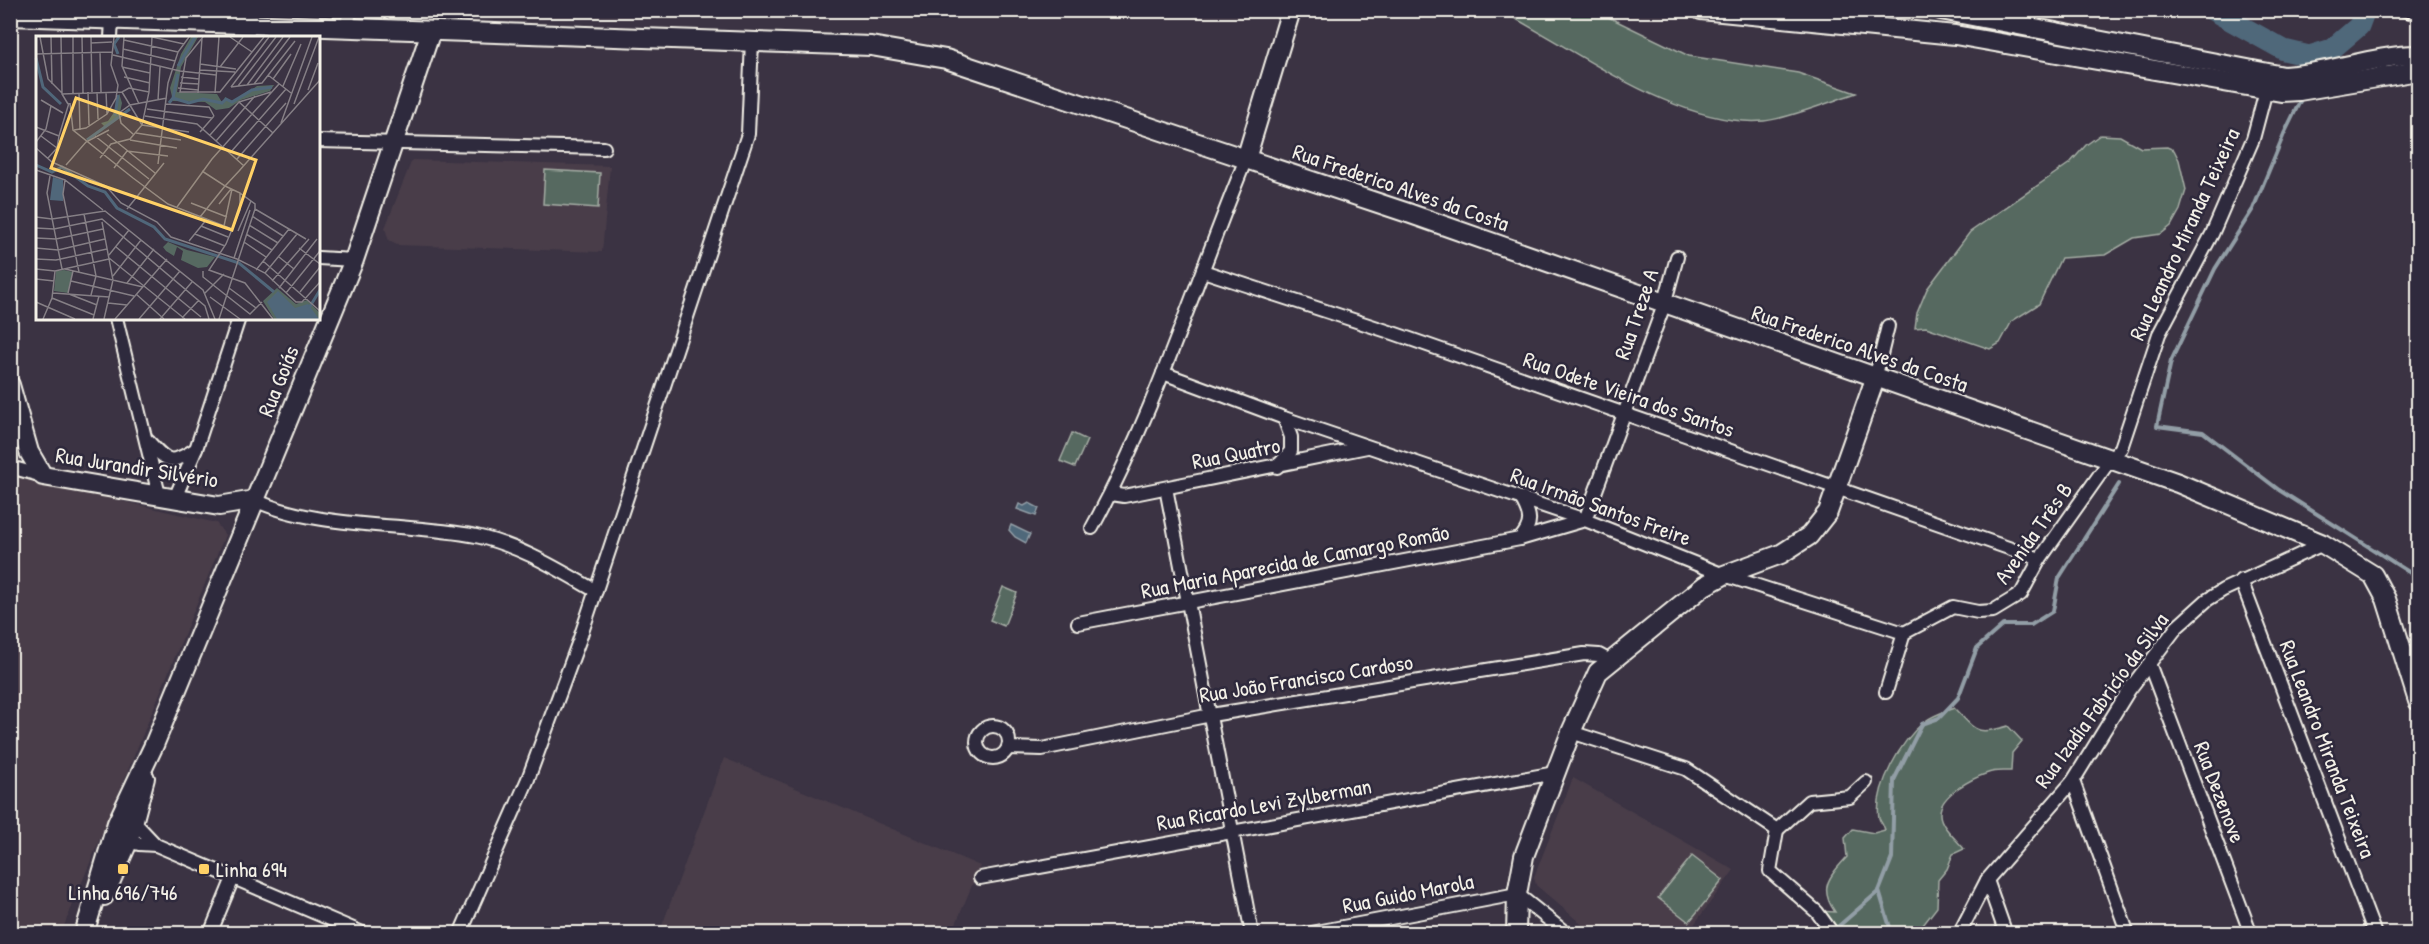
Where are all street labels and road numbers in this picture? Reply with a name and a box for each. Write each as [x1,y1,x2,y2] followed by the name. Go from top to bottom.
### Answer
[2122,123,2247,345] street label: Rua Leandro Miranda Teixeira
[1289,136,1513,238] street label: Rua Frederico Alves da Costa
[1607,264,1666,363] street label: Rua Treze A
[1748,297,1972,399] street label: Rua Frederico Alves da Costa
[250,341,306,421] street label: Rua Goiás
[1520,344,1738,444] street label: Rua Odete Vieira dos Santos
[1189,430,1283,476] street label: Rua Quatro
[54,439,221,495] street label: Rua Jurandir Silvério
[1507,459,1696,553] street label: Rua Irmão Santos Freire
[1987,476,2079,590] street label: Avenida Três B
[1138,516,1452,606] street label: Rua Maria Aparecida de Camargo Romão
[2027,606,2175,794] street label: Rua Izadia Fabricío da Silva
[2273,636,2384,862] street label: Rua Leandro Miranda Teixeira
[1197,646,1415,710] street label: Rua João Francisco Cardoso
[2187,737,2253,847] street label: Rua Dezenove
[1154,770,1374,838] street label: Rua Ricardo Levi Zylberman
[1340,866,1476,920] street label: Rua Guido Marola

